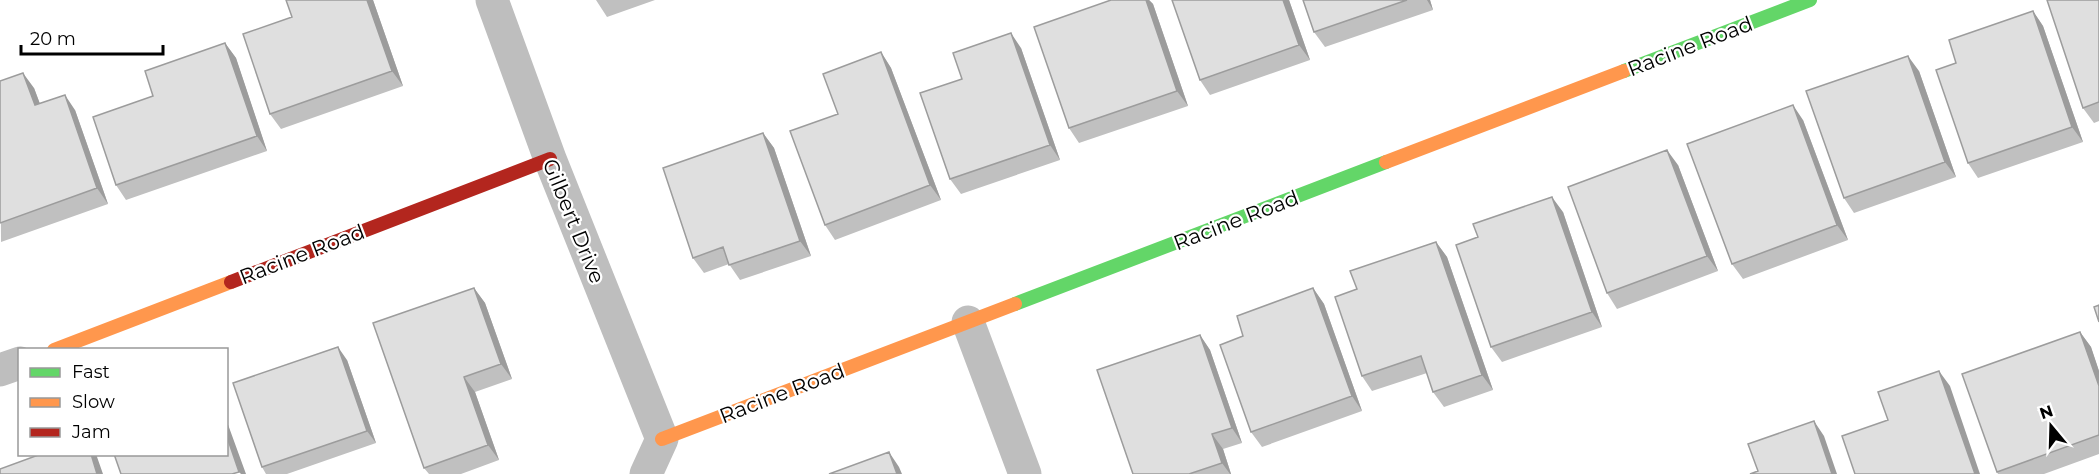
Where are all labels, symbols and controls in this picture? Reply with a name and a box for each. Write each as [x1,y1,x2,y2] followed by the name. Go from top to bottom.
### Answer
[1624,11,1756,81] street label: Racine Road
[21,18,164,56] scale bar
[30,28,76,50] text: 20 m
[538,155,610,287] street label: Gilbert Drive
[1170,185,1302,255] street label: Racine Road
[236,219,368,289] street label: Racine Road
[18,348,228,456] legend
[716,358,848,428] street label: Racine Road
[72,361,110,383] text: Fast
[72,391,115,413] text: Slow
[2021,396,2081,456] north arrow
[2037,401,2055,423] text: N
[71,421,111,443] text: Jam

